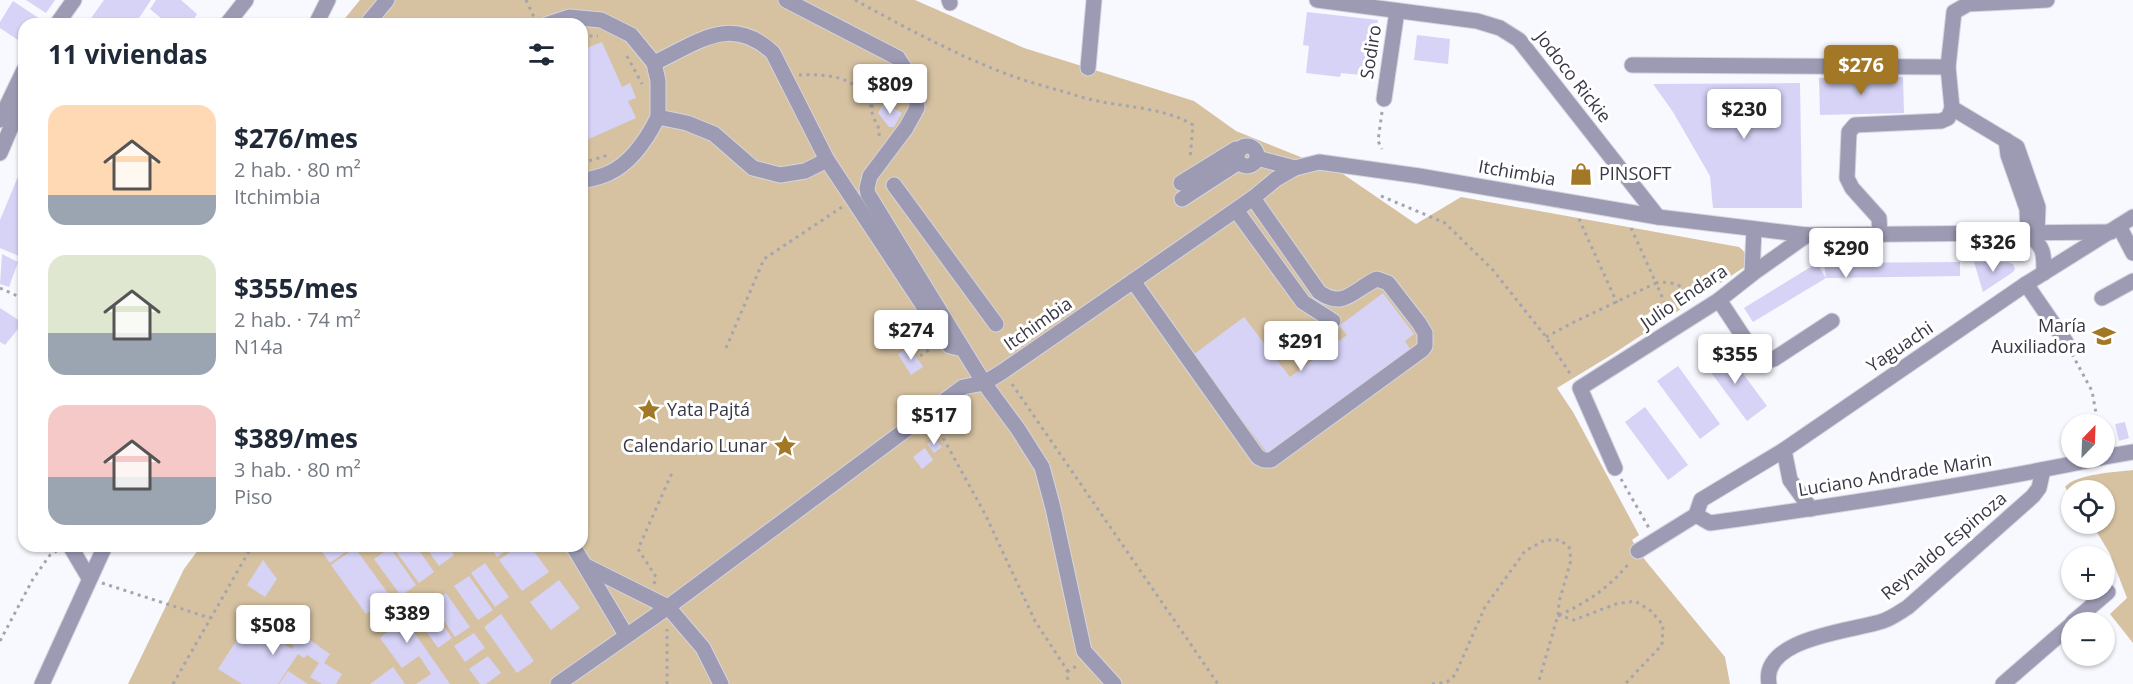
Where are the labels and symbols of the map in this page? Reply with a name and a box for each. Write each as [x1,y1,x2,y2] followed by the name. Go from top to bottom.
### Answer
[1354,23,1386,81] street label: Sodiro
[1529,24,1617,127] street label: Jodoco Rickie
[1825,45,1897,96] pin: $276
[854,64,926,115] pin: $809
[1708,89,1780,140] pin: $230
[1477,153,1558,191] street label: Itchimbia
[1568,161,1594,187] shop icon: PINSOFT
[1599,161,1672,185] place label: PINSOFT
[1957,222,2029,273] pin: $326
[1810,228,1882,279] pin: $290
[1634,258,1732,335] street label: Julio Endara
[999,291,1076,355] street label: Itchimbia
[875,310,947,361] pin: $274
[1991,313,2086,358] place label: María Auxiliadora
[1862,315,1937,377] street label: Yaguachi
[1265,321,1337,372] pin: $291
[2091,323,2117,349] school or university icon: María Auxiliadora
[1699,334,1771,385] pin: $355
[898,395,970,446] pin: $517
[636,397,662,423] place icon: Yata Pajtá
[667,397,750,421] place label: Yata Pajtá
[2061,414,2115,468] north arrow
[623,433,768,457] place label: Calendario Lunar
[772,433,798,459] place icon: Calendario Lunar
[1796,447,1993,501] street label: Luciano Andrade Marin
[1876,486,2011,605] street label: Reynaldo Espinoza
[371,593,443,644] pin: $389
[237,605,309,656] pin: $508

